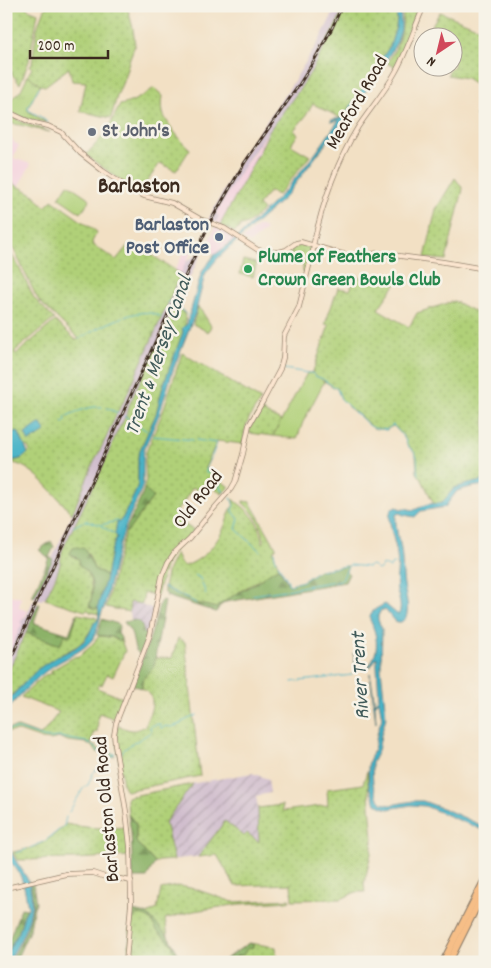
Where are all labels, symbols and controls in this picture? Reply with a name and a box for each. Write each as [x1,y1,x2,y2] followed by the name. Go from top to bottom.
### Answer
[30,28,108,60] scale bar
[414,28,464,78] north arrow
[38,36,75,58] text: 200 m
[320,51,396,155] street label: Meaford Road
[423,51,440,71] text: N
[102,118,170,146] place label: St John's
[86,126,98,138] marker: St John's
[98,172,180,203] district label: Barlaston
[126,212,209,263] place label: Barlaston Post Office
[213,231,225,243] marker: Barlaston Post Office
[258,244,441,295] place label: Plume of Feathers Crown Green Bowls Club
[242,263,254,275] marker: Plume of Feathers Crown Green Bowls Club
[119,270,202,440] water label: Trent & Mersey Canal
[167,465,231,535] street label: Old Road
[345,629,379,721] water label: River Trent
[88,735,128,883] street label: Barlaston Old Road

